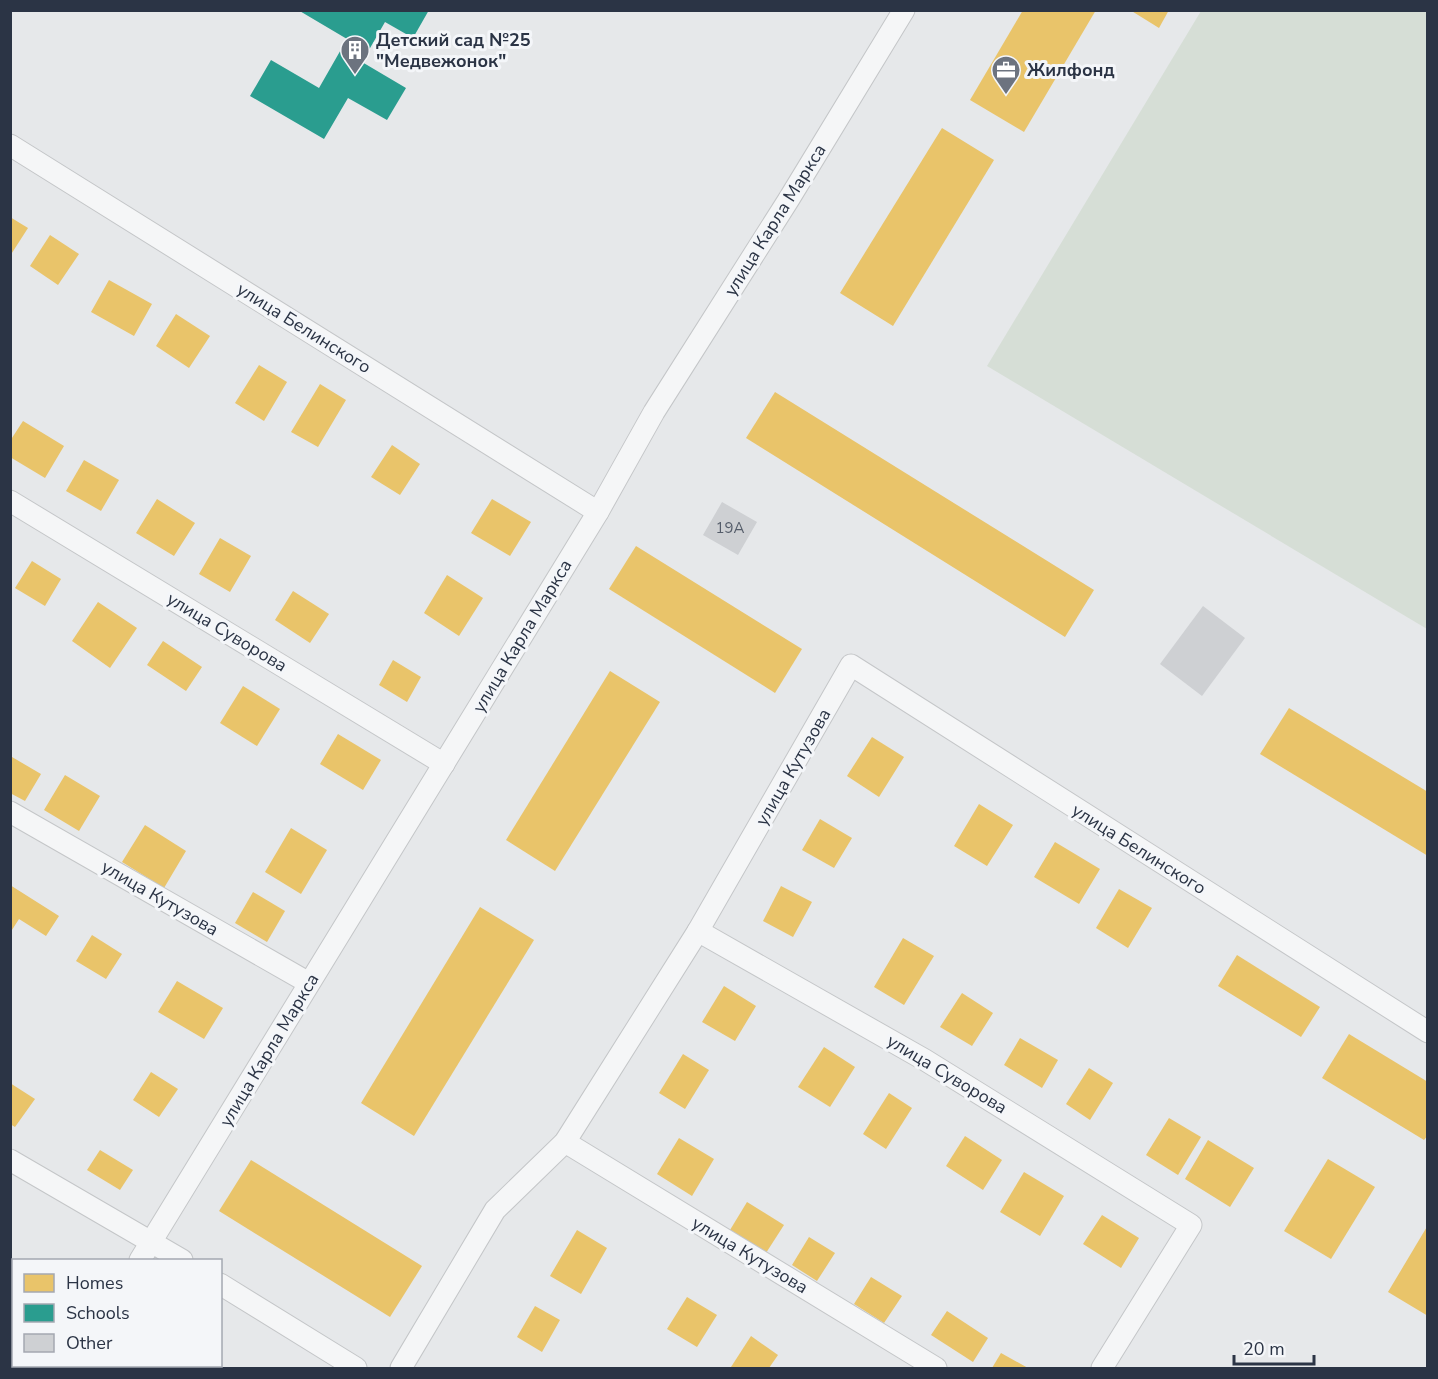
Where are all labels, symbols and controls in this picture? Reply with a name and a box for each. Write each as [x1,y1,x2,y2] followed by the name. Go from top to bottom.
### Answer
[376,28,531,73] place label: Детский сад №25 "Медвежонок"
[339,34,371,76] building icon: Детский сад №25 "Медвежонок"
[990,54,1022,96] office icon: Жилфонд
[1027,58,1115,82] place label: Жилфонд
[719,140,831,300] street label: улица Карла Маркса
[232,277,376,379] street label: улица Белинского
[716,518,745,538] house number: 19А
[467,555,577,717] street label: улица Карла Маркса
[162,587,292,677] street label: улица Суворова
[750,704,836,830] street label: улица Кутузова
[1067,798,1211,900] street label: улица Белинского
[97,855,223,941] street label: улица Кутузова
[214,969,324,1131] street label: улица Карла Маркса
[882,1029,1012,1119] street label: улица Суворова
[687,1211,813,1299] street label: улица Кутузова
[12,1259,222,1367] legend
[66,1271,123,1295] text: Homes
[66,1301,130,1325] text: Schools
[1234,1328,1314,1366] scale bar
[66,1331,113,1355] text: Other
[1243,1337,1285,1361] text: 20 m

